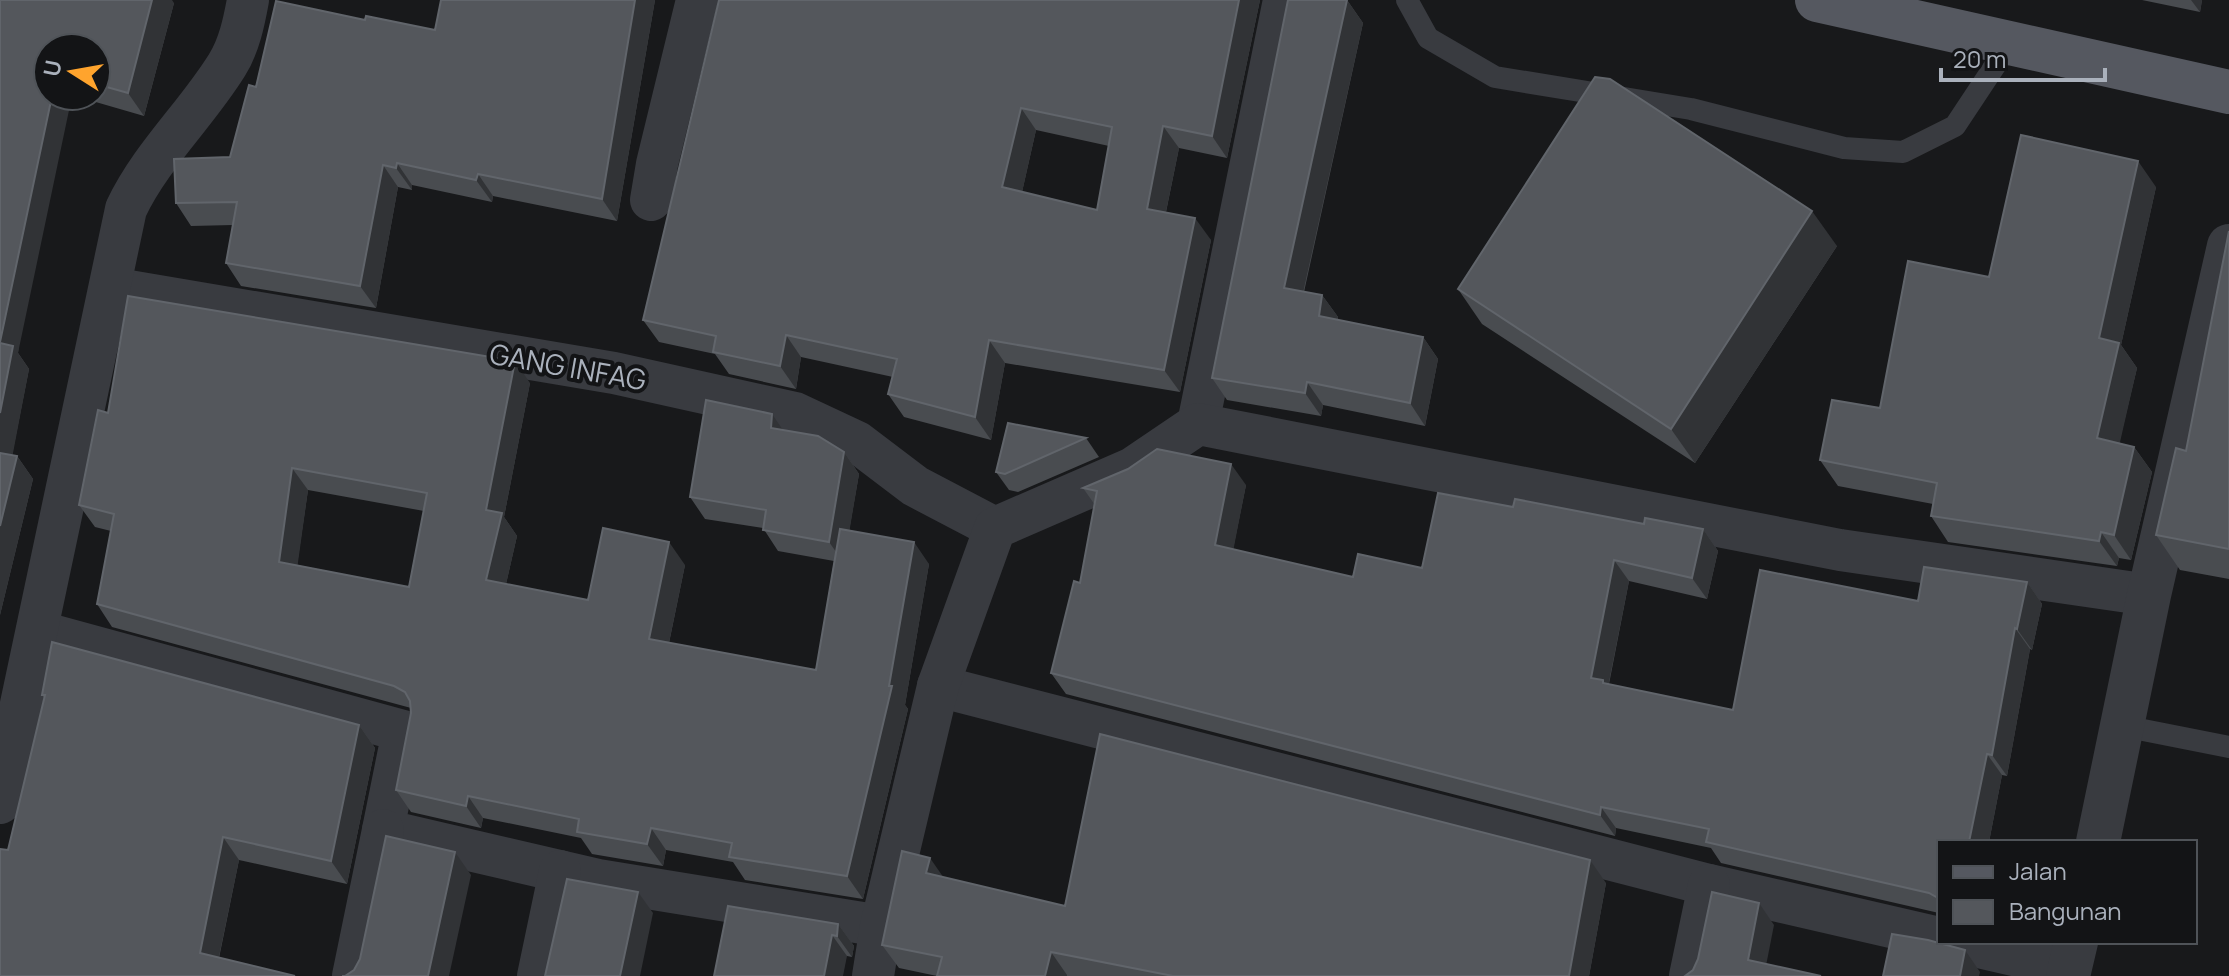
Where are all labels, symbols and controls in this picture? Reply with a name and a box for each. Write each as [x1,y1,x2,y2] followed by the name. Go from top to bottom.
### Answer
[32,32,112,112] north arrow
[1941,32,2105,82] scale bar
[1953,42,2006,75] text: 20 m
[36,58,69,79] text: U
[487,334,649,398] street label: GANG INFAG
[1937,840,2197,944] legend
[2009,854,2067,887] text: Jalan
[2009,894,2122,927] text: Bangunan

